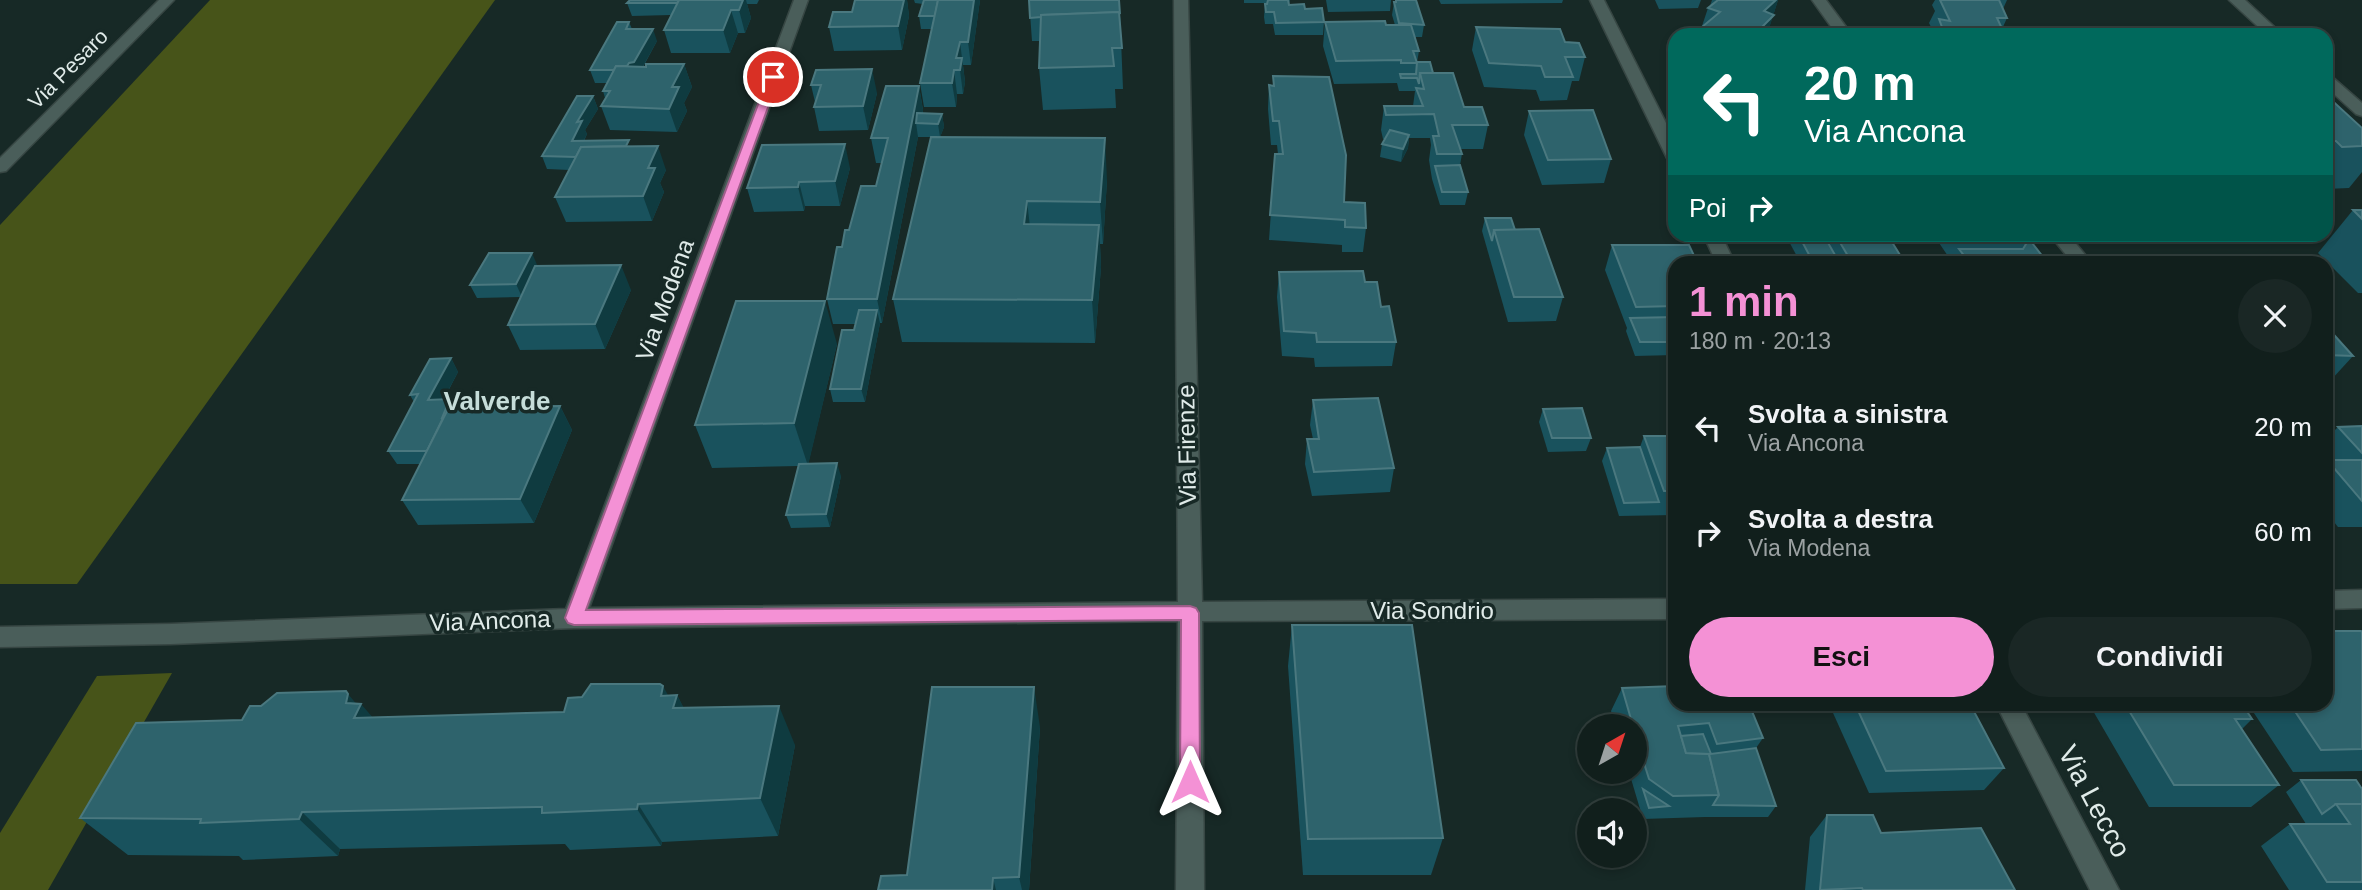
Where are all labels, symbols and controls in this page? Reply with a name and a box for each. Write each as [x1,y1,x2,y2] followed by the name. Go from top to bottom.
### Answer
[23,24,112,113] street label: Via Pesaro
[743,47,803,107] pin
[1689,56,1780,147] icon: left
[1804,56,1916,110] text: 20 m
[754,58,792,96] icon: arrive
[1804,113,1965,149] text: Via Ancona
[1741,189,1779,227] icon: right
[1689,193,1727,223] text: Poi
[630,235,699,364] street label: Via Modena
[1689,278,1799,325] text: 1 min
[2238,279,2312,353] button: close
[1689,328,1831,354] text: 180 m · 20:13
[1172,384,1201,506] street label: Via Firenze
[444,386,550,416] district label: Valverde
[1748,399,1947,429] text: Svolta a sinistra
[1689,409,1727,447] icon: left
[2254,412,2312,442] text: 20 m
[1748,430,1864,456] text: Via Ancona
[1748,504,1933,534] text: Svolta a destra
[1689,514,1727,552] icon: right
[2254,517,2312,547] text: 60 m
[1748,535,1870,561] text: Via Modena
[1370,597,1494,624] street label: Via Sondrio
[429,605,552,636] street label: Via Ancona
[1689,617,1994,697] button: Esci
[2008,617,2312,697] button: Condividi
[1577,714,1647,784] north arrow
[1577,714,1647,868] map controls
[2052,740,2137,863] street label: Via Lecco
[1153,745,1227,819] position arrow
[1577,798,1647,868] button: sound

